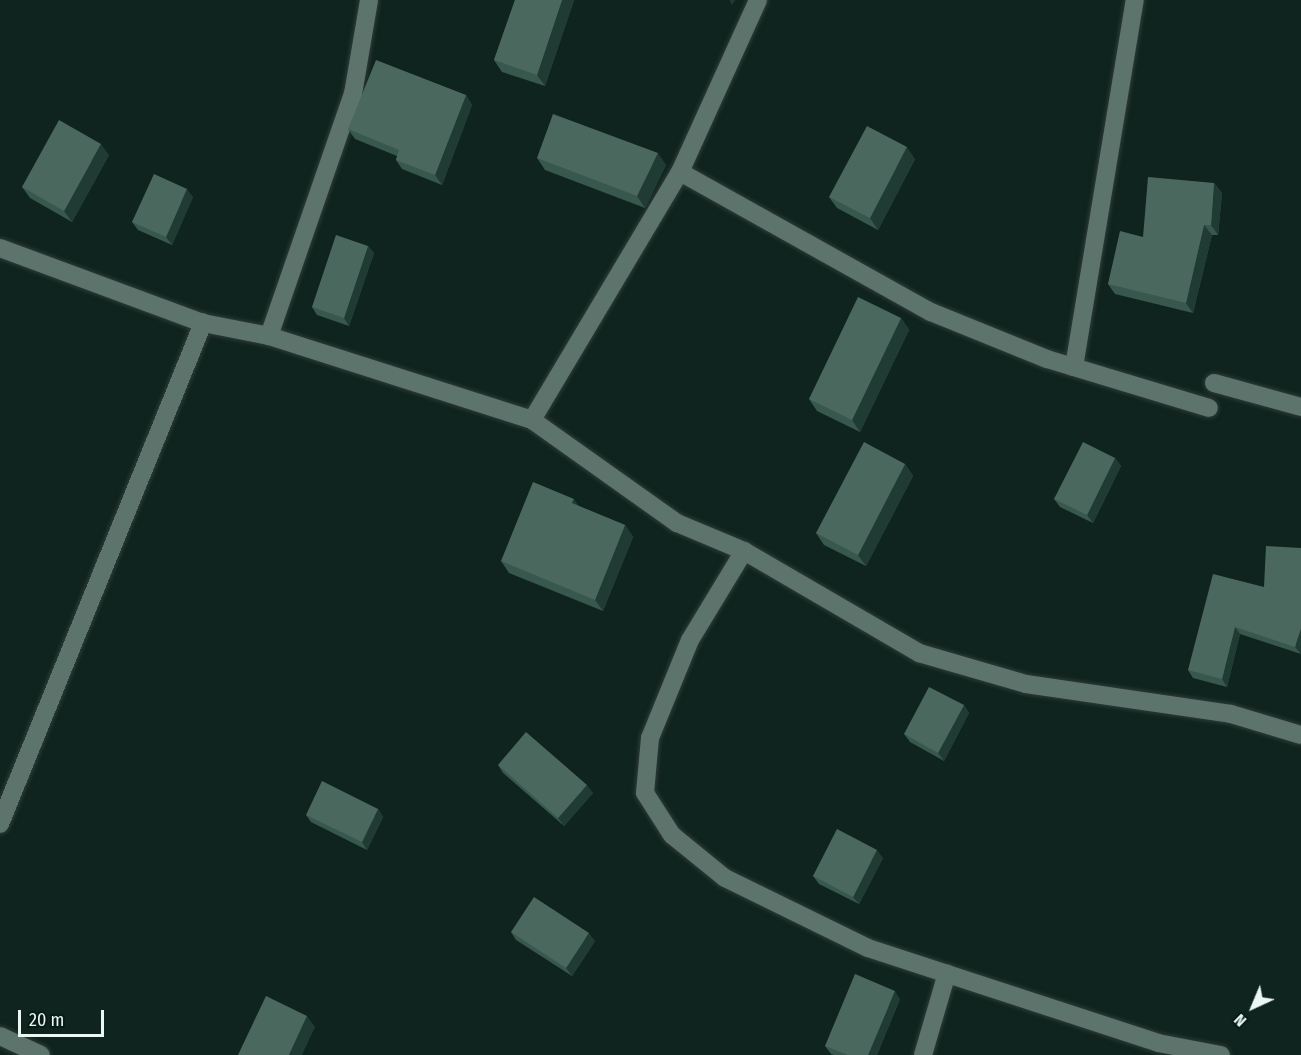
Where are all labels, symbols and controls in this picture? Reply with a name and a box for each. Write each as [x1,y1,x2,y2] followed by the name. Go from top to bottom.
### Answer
[1223,977,1283,1037] north arrow
[21,998,106,1036] scale bar
[29,1009,64,1031] text: 20 m
[1230,1010,1250,1030] text: N

